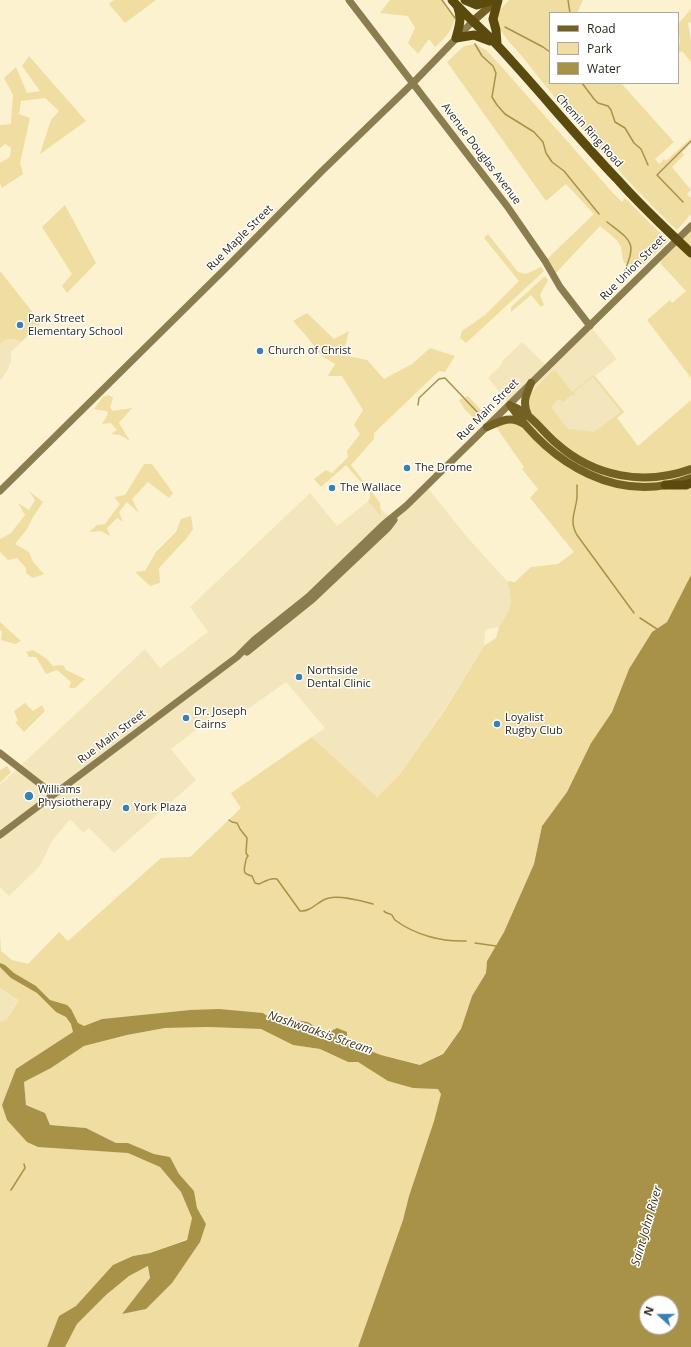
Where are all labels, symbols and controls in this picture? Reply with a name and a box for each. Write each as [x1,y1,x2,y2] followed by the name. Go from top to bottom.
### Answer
[549,12,679,84] legend
[587,20,616,37] text: Road
[587,40,612,57] text: Park
[587,60,621,77] text: Water
[553,92,625,170] street label: Chemin Ring Road
[438,101,524,207] street label: Avenue Douglas Avenue
[204,202,276,274] street label: Rue Maple Street
[598,233,668,303] street label: Rue Union Street
[28,312,123,338] place label: Park Street Elementary School
[15,320,25,330] marker: Park Street Elementary School
[268,344,351,358] place label: Church of Christ
[255,346,265,356] marker: Church of Christ
[454,376,522,444] street label: Rue Main Street
[415,461,472,475] place label: The Drome
[402,463,412,473] marker: The Drome
[340,481,401,495] place label: The Wallace
[327,483,337,493] marker: The Wallace
[307,664,371,690] place label: Northside Dental Clinic
[294,672,304,682] marker: Northside Dental Clinic
[194,705,247,731] place label: Dr. Joseph Cairns
[75,707,149,767] street label: Rue Main Street
[505,711,563,737] place label: Loyalist Rugby Club
[181,713,191,723] marker: Dr. Joseph Cairns
[492,719,502,729] marker: Loyalist Rugby Club
[38,783,111,809] place label: Williams Physiotherapy
[23,790,35,802] marker: Williams Physiotherapy
[134,801,187,815] place label: York Plaza
[121,803,131,813] marker: York Plaza
[266,1008,374,1058] water label: Nashwaaksis Stream
[629,1184,665,1268] water label: Saint John River
[639,1295,679,1335] north arrow
[640,1304,657,1318] text: N

